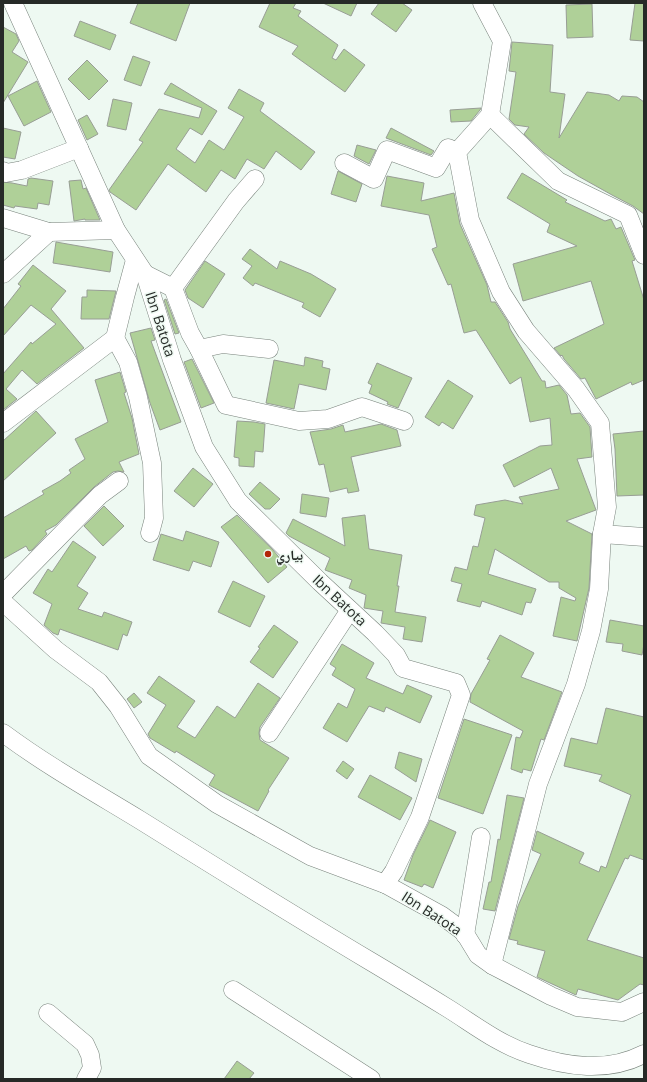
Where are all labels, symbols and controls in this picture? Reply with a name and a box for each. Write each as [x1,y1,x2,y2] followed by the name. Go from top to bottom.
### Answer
[142,289,180,359] street label: Ibn Batota
[276,545,303,566] place label: بياري
[263,549,273,559] marker: بياري
[309,570,371,630] street label: Ibn Batota
[398,887,466,939] street label: Ibn Batota

